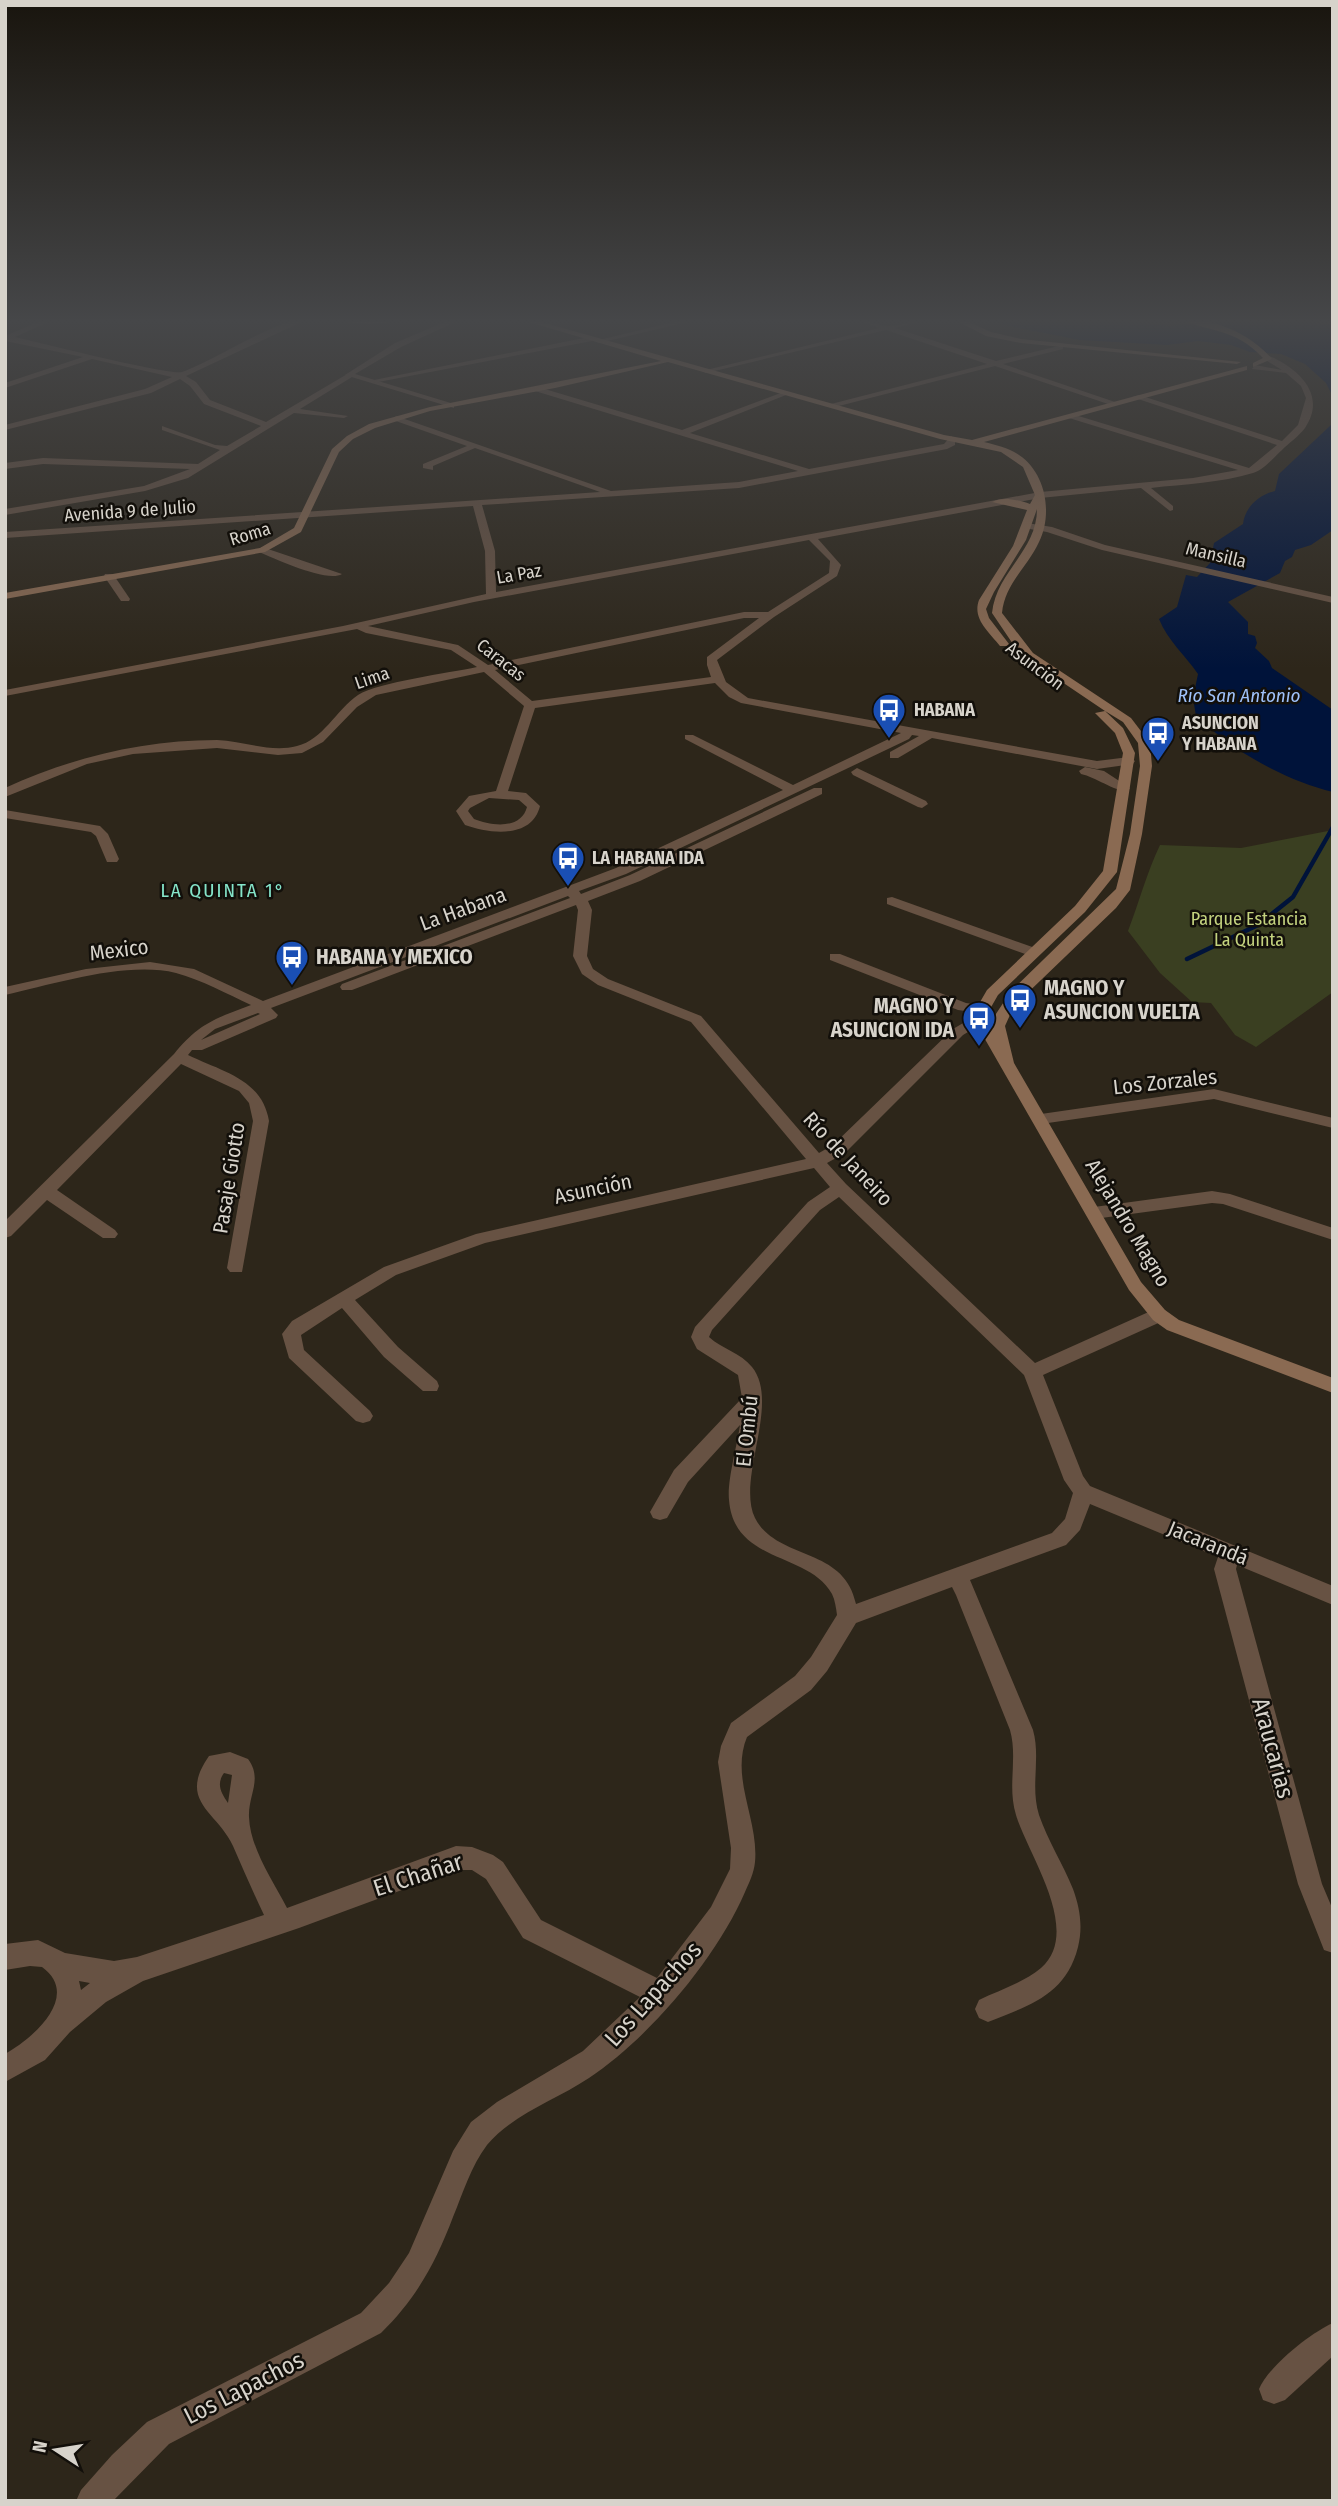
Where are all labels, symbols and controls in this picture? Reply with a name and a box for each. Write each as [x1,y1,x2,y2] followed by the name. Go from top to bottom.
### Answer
[63,495,197,527] street label: Avenida 9 de Julio
[227,517,273,551] street label: Roma
[1184,537,1249,573] street label: Mansilla
[495,559,543,589] street label: La Paz
[472,634,530,686] street label: Caracas
[1002,637,1068,695] street label: Asunción
[352,662,392,694] street label: Lima
[1177,684,1301,707] water label: Río San Antonio
[870,691,908,740] bus stop icon: HABANA
[914,699,975,721] place label: HABANA
[1181,712,1259,755] place label: ASUNCION Y HABANA
[1139,714,1177,763] bus stop icon: ASUNCION Y HABANA
[549,839,587,888] bus stop icon: LA HABANA IDA
[592,847,704,869] place label: LA HABANA IDA
[160,879,286,902] district label: LA QUINTA 1°
[416,881,510,937] street label: La Habana
[1191,908,1307,951] park label: Parque Estancia La Quinta
[88,933,150,967] street label: Mexico
[273,938,311,987] bus stop icon: HABANA Y MEXICO
[316,944,473,970] place label: HABANA Y MEXICO
[1043,975,1200,1025] place label: MAGNO Y ASUNCION VUELTA
[1001,981,1039,1030] bus stop icon: MAGNO Y ASUNCION VUELTA
[830,993,955,1043] place label: MAGNO Y ASUNCION IDA
[960,999,998,1048] bus stop icon: MAGNO Y ASUNCION IDA
[1112,1064,1218,1100] street label: Los Zorzales
[798,1106,898,1212] street label: Río de Janeiro
[207,1120,251,1236] street label: Pasaje Giotto
[1080,1154,1176,1292] street label: Alejandro Magno
[552,1168,634,1210] street label: Asunción
[730,1394,764,1468] street label: El Ombú
[1164,1515,1252,1571] street label: Jacarandá
[1246,1695,1300,1801] street label: Araucarias
[370,1847,467,1903] street label: El Chañar
[599,1936,707,2052] street label: Los Lapachos
[179,2346,309,2430] street label: Los Lapachos
[21,2415,91,2485] north arrow
[27,2439,52,2455] text: N

